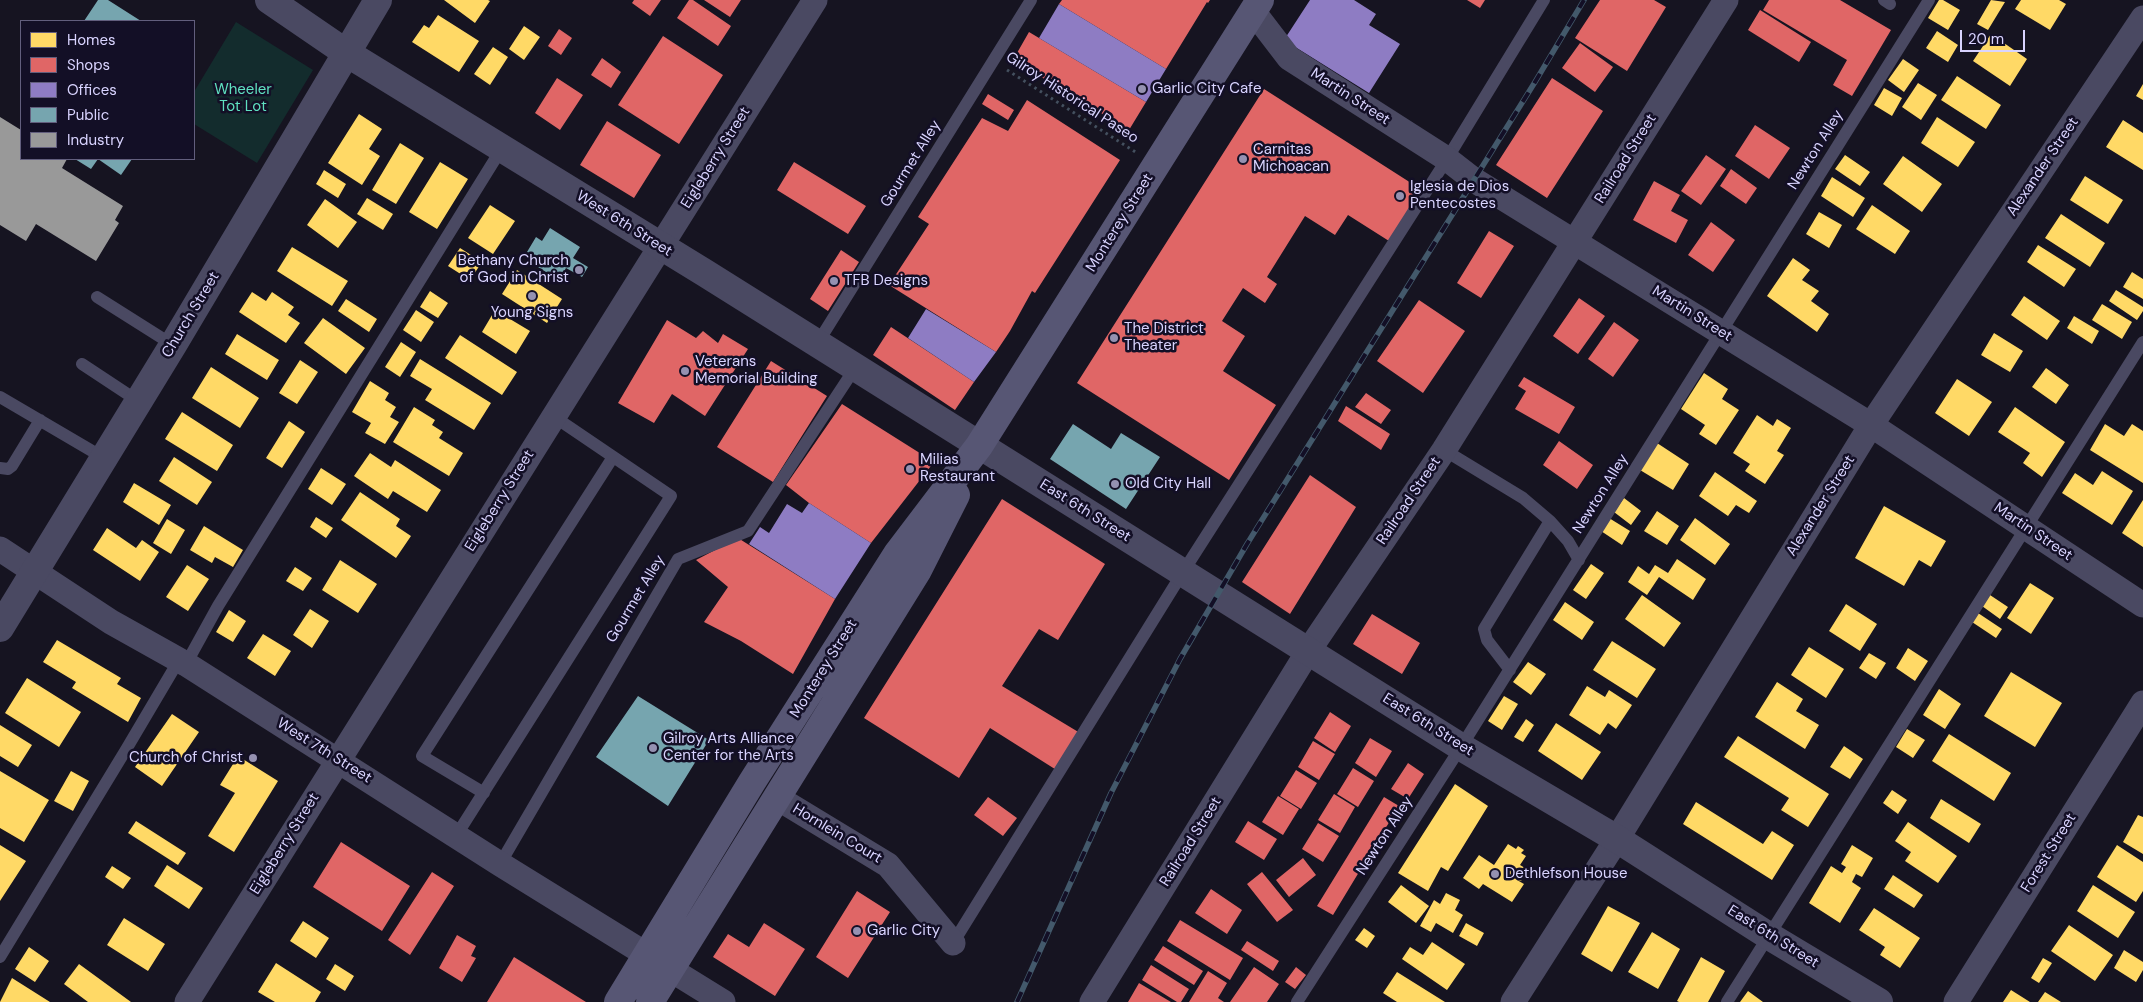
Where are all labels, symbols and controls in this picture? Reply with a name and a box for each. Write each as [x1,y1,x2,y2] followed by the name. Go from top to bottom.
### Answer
[20,20,195,160] legend
[1963,20,2028,52] scale bar
[1968,29,2004,49] text: 20 m
[67,30,116,50] text: Homes
[1002,48,1142,148] street label: Gilroy Historical Paseo
[67,55,110,75] text: Shops
[1307,65,1393,129] street label: Martin Street
[67,80,117,100] text: Offices
[1152,80,1261,98] place label: Garlic City Cafe
[214,81,272,116] park label: Wheeler Tot Lot
[1136,83,1148,95] marker: Garlic City Cafe
[678,104,754,212] street label: Eigleberry Street
[67,105,109,125] text: Public
[1784,107,1848,193] street label: Newton Alley
[1591,111,1661,207] street label: Railroad Street
[2003,114,2083,220] street label: Alexander Street
[877,117,945,211] street label: Gourmet Alley
[67,130,124,150] text: Industry
[1253,141,1329,176] place label: Carnitas Michoacan
[1237,153,1249,165] marker: Carnitas Michoacan
[1083,170,1157,276] street label: Monterey Street
[1410,178,1509,213] place label: Iglesia de Dios Pentecostes
[573,187,675,261] street label: West 6th Street
[1394,190,1406,202] marker: Iglesia de Dios Pentecostes
[458,252,569,287] place label: Bethany Church of God in Christ
[573,264,585,276] marker: Bethany Church of God in Christ
[158,269,224,361] street label: Church Street
[844,272,928,290] place label: TFB Designs
[828,275,840,287] marker: TFB Designs
[1649,282,1735,346] street label: Martin Street
[526,290,538,302] marker: Young Signs
[491,304,573,322] place label: Young Signs
[1124,320,1204,355] place label: The District Theater
[1108,332,1120,344] marker: The District Theater
[695,353,818,388] place label: Veterans Memorial Building
[679,365,691,377] marker: Veterans Memorial Building
[462,447,538,555] street label: Eigleberry Street
[920,451,995,486] place label: Milias Restaurant
[1569,451,1633,537] street label: Newton Alley
[1783,452,1859,560] street label: Alexander Street
[1373,454,1445,548] street label: Railroad Street
[904,463,916,475] marker: Milias Restaurant
[1125,475,1211,493] place label: Old City Hall
[1036,476,1134,546] street label: East 6th Street
[1109,478,1121,490] marker: Old City Hall
[1990,499,2076,565] street label: Martin Street
[603,552,669,646] street label: Gourmet Alley
[787,616,861,722] street label: Monterey Street
[1379,690,1477,760] street label: East 6th Street
[273,715,375,787] street label: West 7th Street
[663,730,794,765] place label: Gilroy Arts Alliance Center for the Arts
[647,742,659,754] marker: Gilroy Arts Alliance Center for the Arts
[129,749,243,767] place label: Church of Christ
[247,752,259,764] marker: Church of Christ
[247,790,323,898] street label: Eigleberry Street
[1353,793,1417,879] street label: Newton Alley
[1156,794,1226,890] street label: Railroad Street
[789,800,885,868] street label: Hornlein Court
[2018,810,2080,896] street label: Forest Street
[1505,865,1628,883] place label: Dethlefson House
[1489,868,1501,880] marker: Dethlefson House
[1724,902,1822,972] street label: East 6th Street
[867,922,940,940] place label: Garlic City
[851,925,863,937] marker: Garlic City

